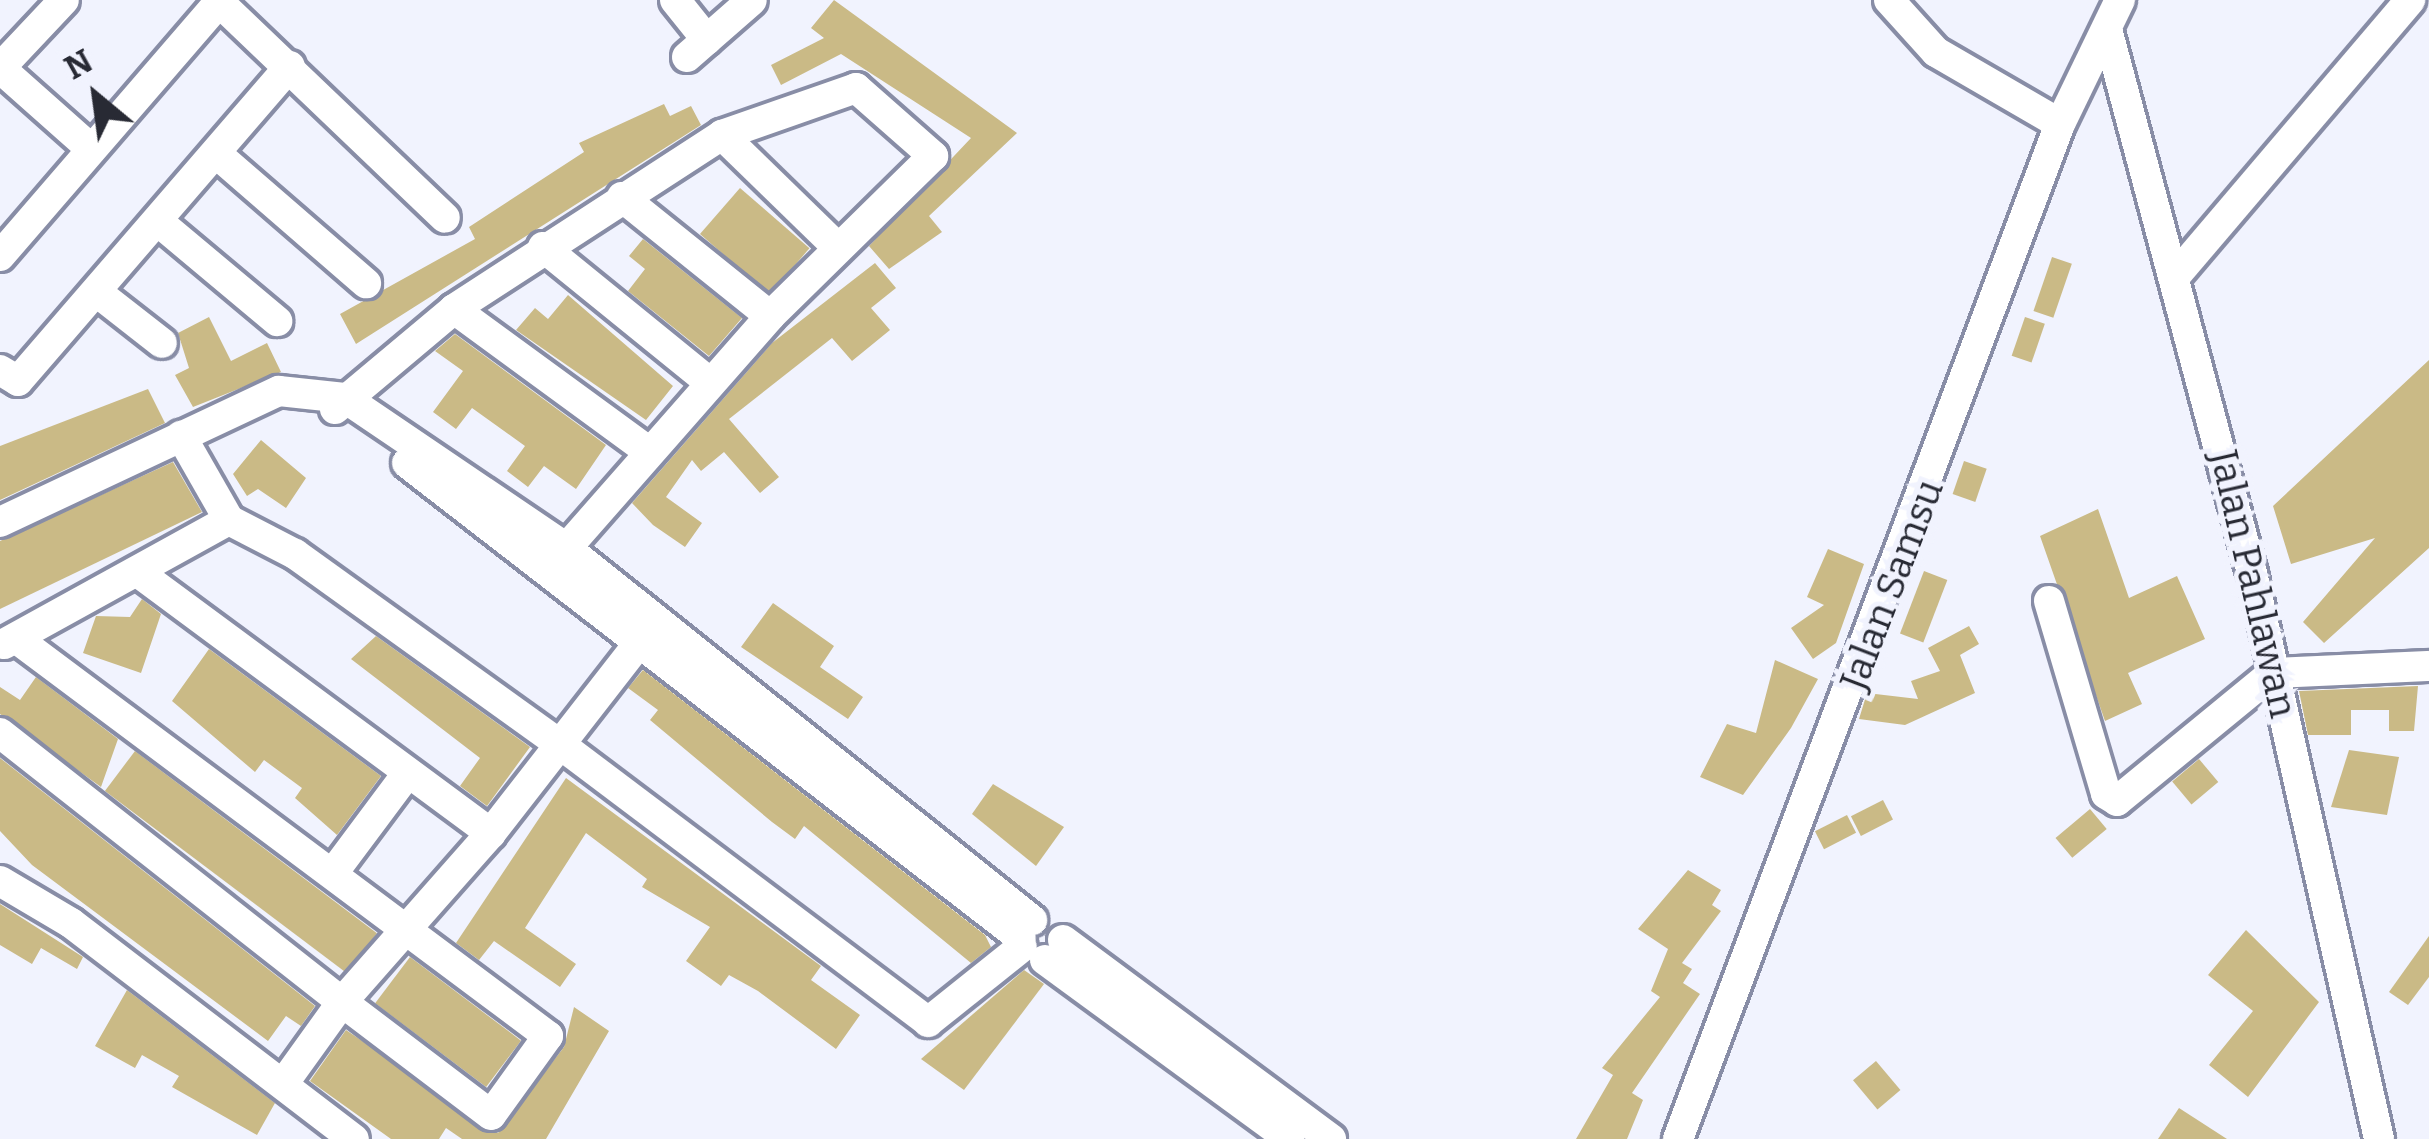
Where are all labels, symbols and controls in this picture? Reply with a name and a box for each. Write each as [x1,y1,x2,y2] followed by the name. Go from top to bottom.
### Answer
[36,36,156,156] north arrow
[58,41,99,88] text: N
[2199,446,2307,722] street label: Jalan Pahlawan
[1830,473,1954,697] street label: Jalan Samsu

